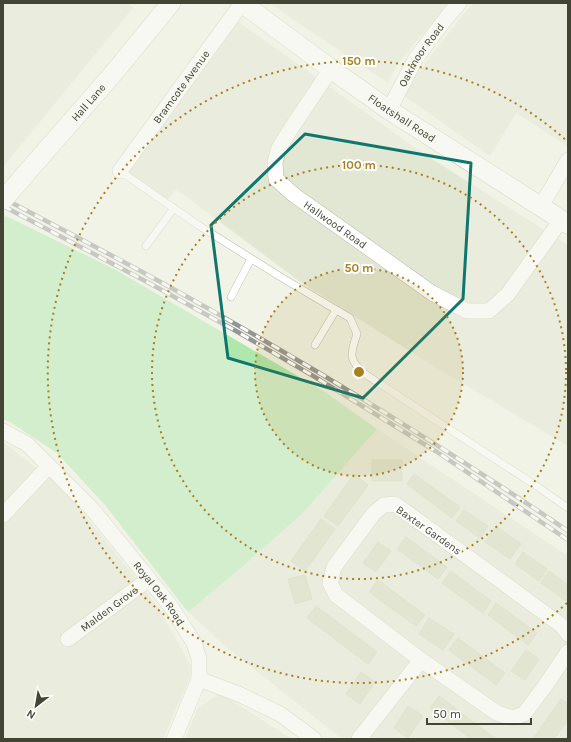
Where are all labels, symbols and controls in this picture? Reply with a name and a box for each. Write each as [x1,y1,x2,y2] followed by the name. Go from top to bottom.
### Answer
[396,21,447,89] street label: Oakmoor Road
[151,48,213,126] street label: Bramcote Avenue
[342,54,376,68] text: 150 m
[69,81,109,124] street label: Hall Lane
[366,91,438,145] street label: Floatshall Road
[342,158,376,172] text: 100 m
[301,198,369,252] street label: Hallwood Road
[345,261,374,275] text: 50 m
[352,365,366,379] centre of rings
[394,503,464,558] street label: Baxter Gardens
[130,559,187,628] street label: Royal Oak Road
[78,583,141,635] street label: Malden Grove
[16,686,56,726] north arrow
[427,700,531,726] scale bar
[24,707,38,722] text: N
[433,707,461,721] text: 50 m

